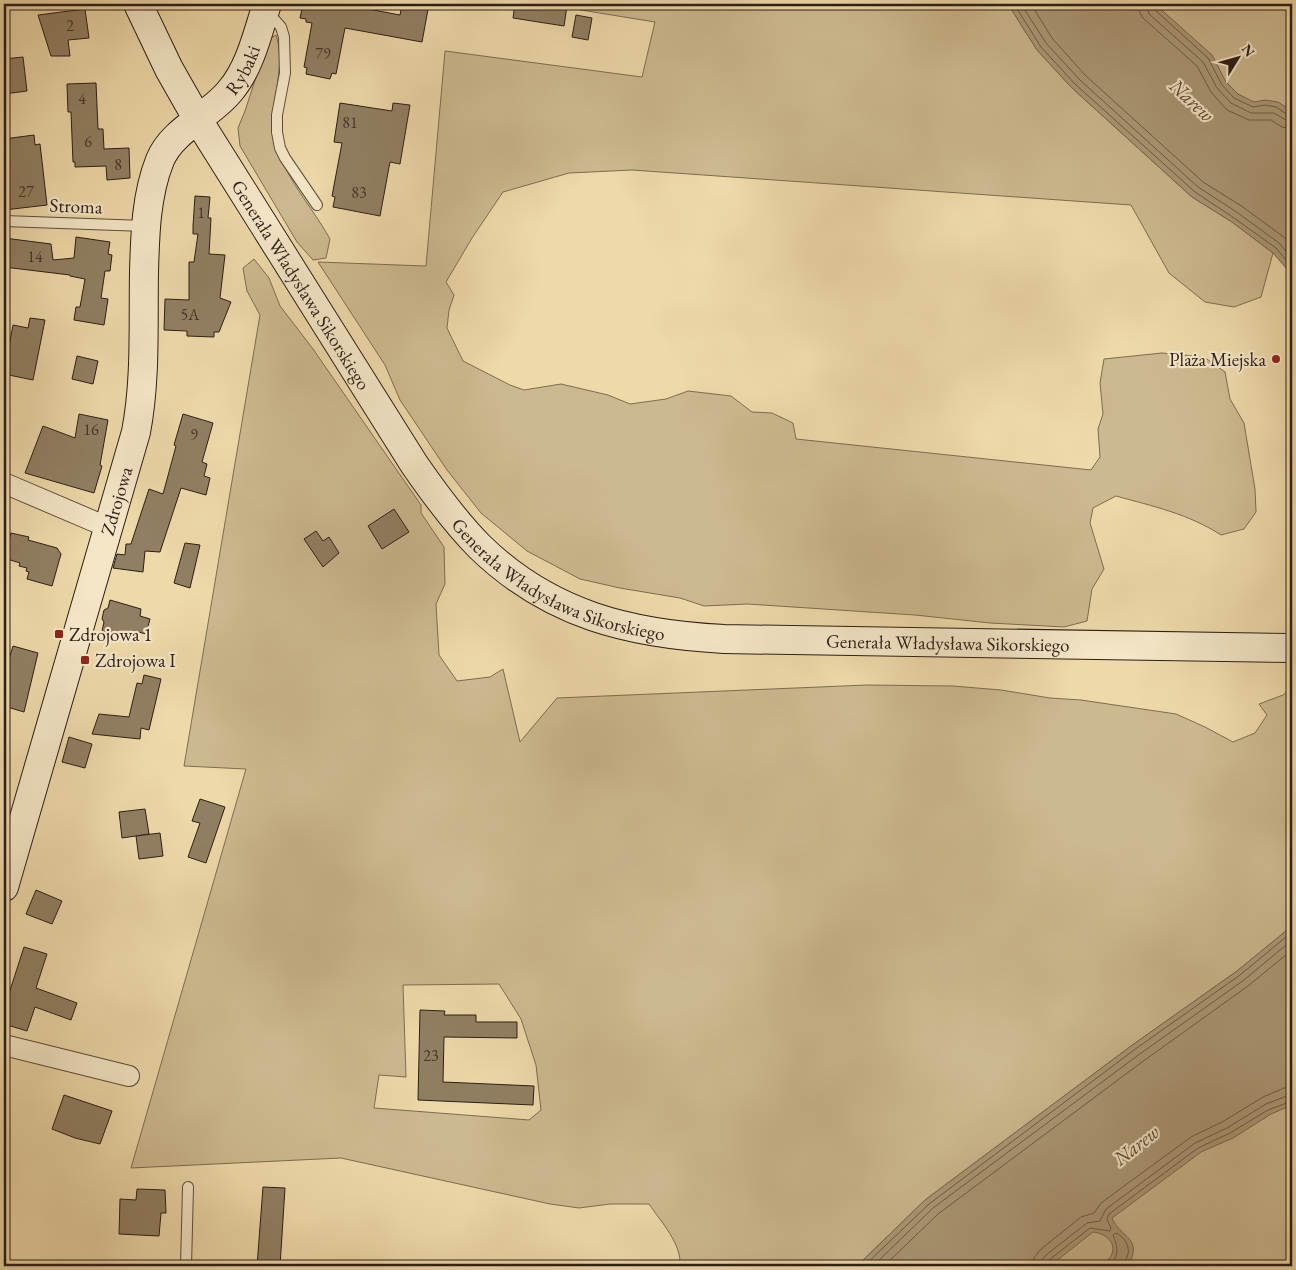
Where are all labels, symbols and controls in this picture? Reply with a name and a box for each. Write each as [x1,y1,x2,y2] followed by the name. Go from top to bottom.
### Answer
[66,15,74,36] house number: 2
[1214,32,1264,82] north arrow
[1238,40,1259,61] text: N
[219,42,266,100] street label: Rybaki
[315,43,331,64] house number: 79
[1163,72,1220,128] water label: Narew
[78,88,86,109] house number: 4
[342,112,358,133] house number: 81
[84,131,92,152] house number: 6
[114,154,122,175] house number: 8
[226,175,377,394] street label: Generała Władysława Sikorskiego
[18,181,34,202] house number: 27
[351,182,367,203] house number: 83
[49,193,103,219] street label: Stroma
[197,202,205,223] house number: 1
[27,246,43,267] house number: 14
[181,304,200,325] house number: 5A
[1169,347,1266,372] place label: Plaża Miejska
[1270,353,1282,365] marker: Plaża Miejska
[83,419,99,440] house number: 16
[190,424,198,445] house number: 9
[94,463,138,538] street label: Zdrojowa
[446,512,667,646] street label: Generała Władysława Sikorskiego
[69,622,152,647] place label: Zdrojowa 1
[53,628,65,640] marker: Zdrojowa 1
[826,628,1070,657] street label: Generała Władysława Sikorskiego
[95,648,176,673] place label: Zdrojowa I
[79,654,91,666] marker: Zdrojowa I
[423,1045,439,1066] house number: 23
[1107,1119,1165,1172] water label: Narew

